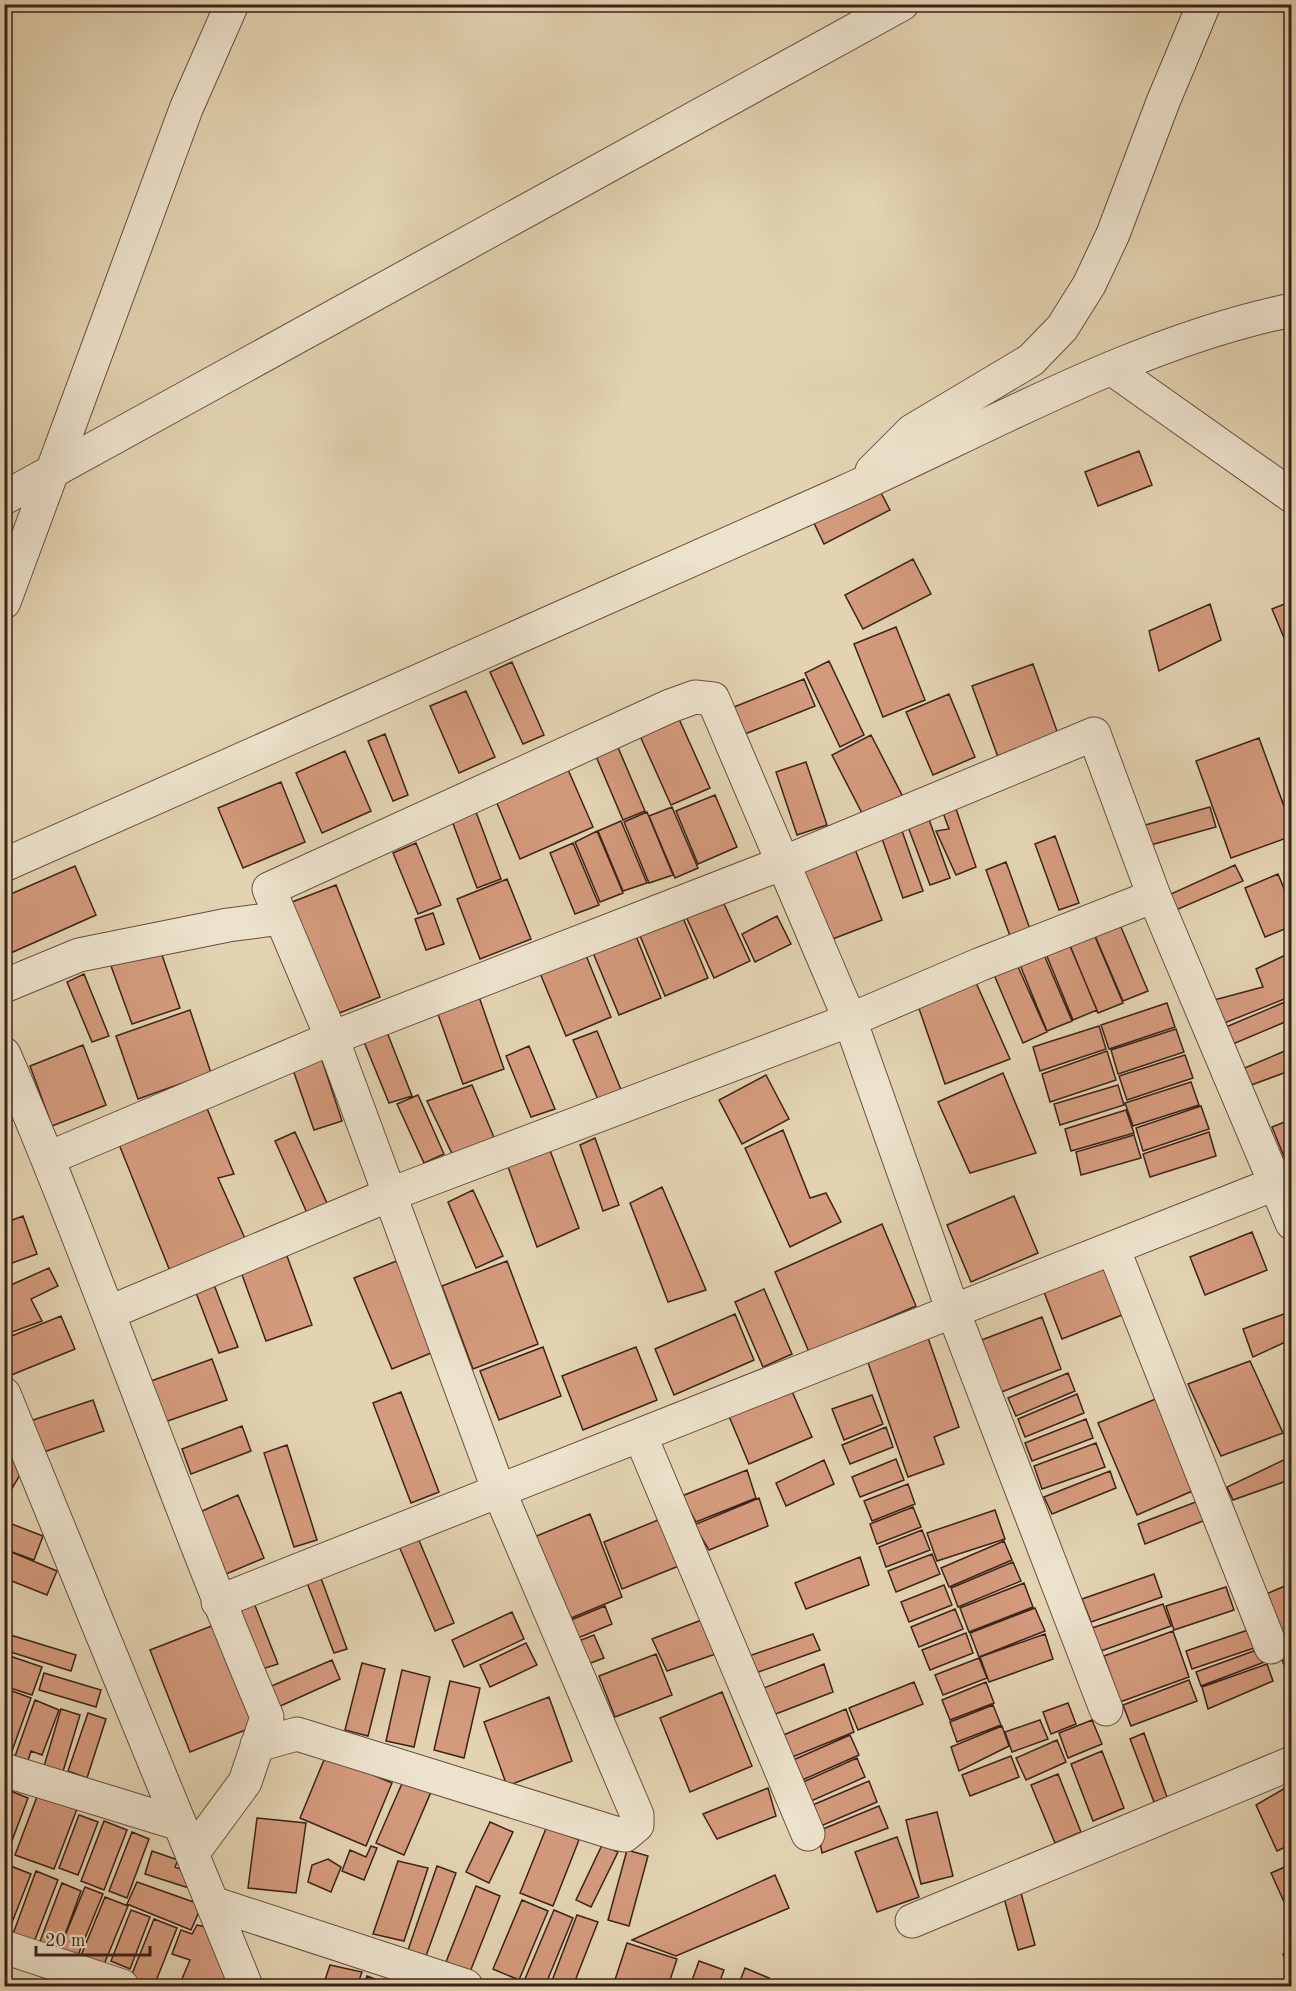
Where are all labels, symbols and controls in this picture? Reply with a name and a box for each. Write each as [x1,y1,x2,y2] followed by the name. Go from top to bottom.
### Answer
[36,1919,150,1957] scale bar
[45,1932,85,1950] text: 20 m

